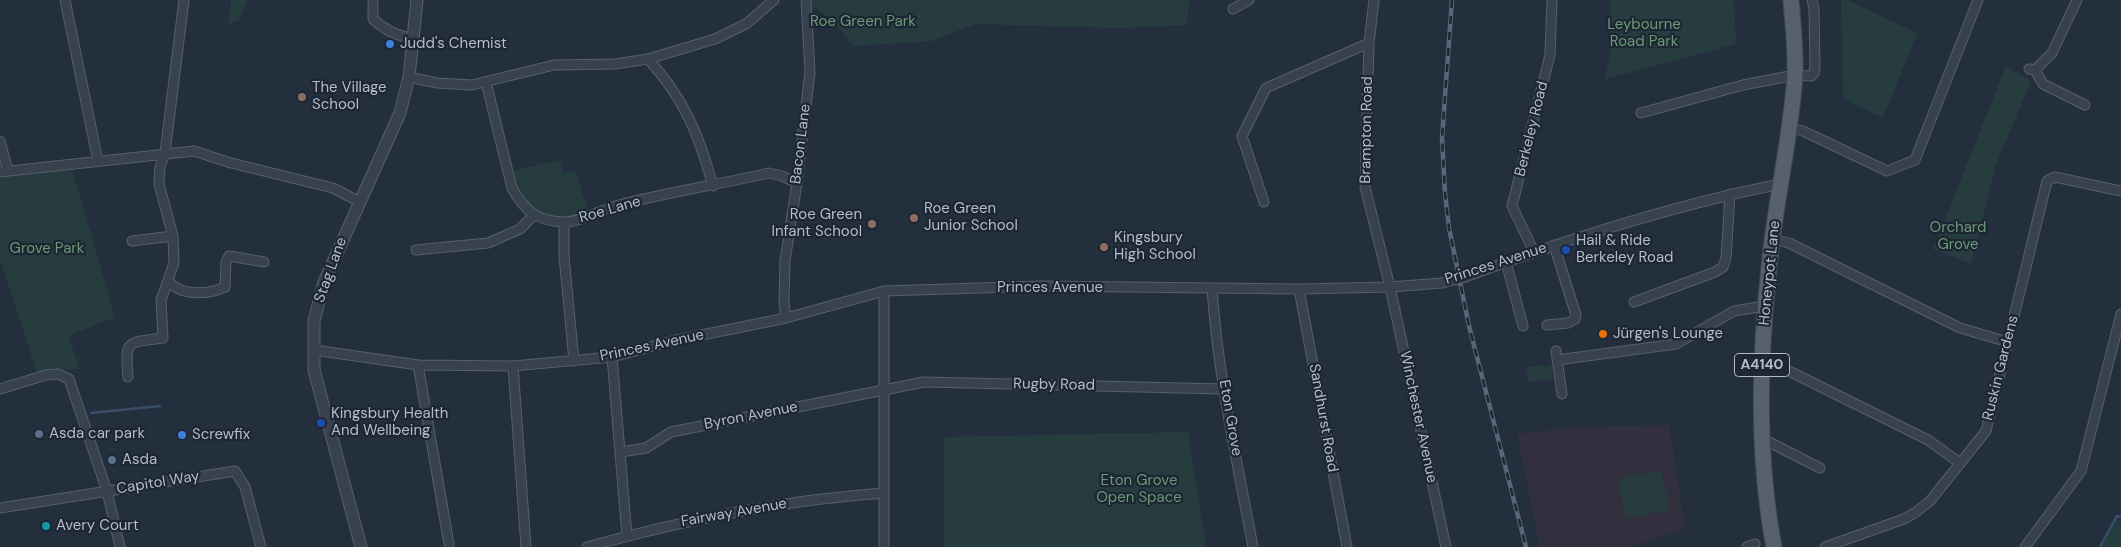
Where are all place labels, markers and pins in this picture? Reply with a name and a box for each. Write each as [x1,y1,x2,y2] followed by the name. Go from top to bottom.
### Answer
[400,35,507,53] place label: Judd's Chemist
[384,38,396,50] marker: Judd's Chemist
[312,79,387,114] place label: The Village School
[296,91,308,103] marker: The Village School
[924,200,1018,235] place label: Roe Green Junior School
[771,206,862,241] place label: Roe Green Infant School
[908,212,920,224] marker: Roe Green Junior School
[866,218,878,230] marker: Roe Green Infant School
[1114,229,1196,264] place label: Kingsbury High School
[1576,232,1673,267] place label: Hail & Ride Berkeley Road
[1098,241,1110,253] marker: Kingsbury High School
[1560,244,1572,256] marker: Hail & Ride Berkeley Road
[1613,325,1723,343] place label: Jürgen's Lounge
[1597,328,1609,340] marker: Jürgen's Lounge
[331,405,448,440] place label: Kingsbury Health And Wellbeing
[315,417,327,429] marker: Kingsbury Health And Wellbeing
[49,425,145,443] place label: Asda car park
[192,426,250,444] place label: Screwfix
[33,428,45,440] marker: Asda car park
[176,429,188,441] marker: Screwfix
[122,451,157,469] place label: Asda
[106,454,118,466] marker: Asda
[56,517,139,535] place label: Avery Court
[40,520,52,532] marker: Avery Court

